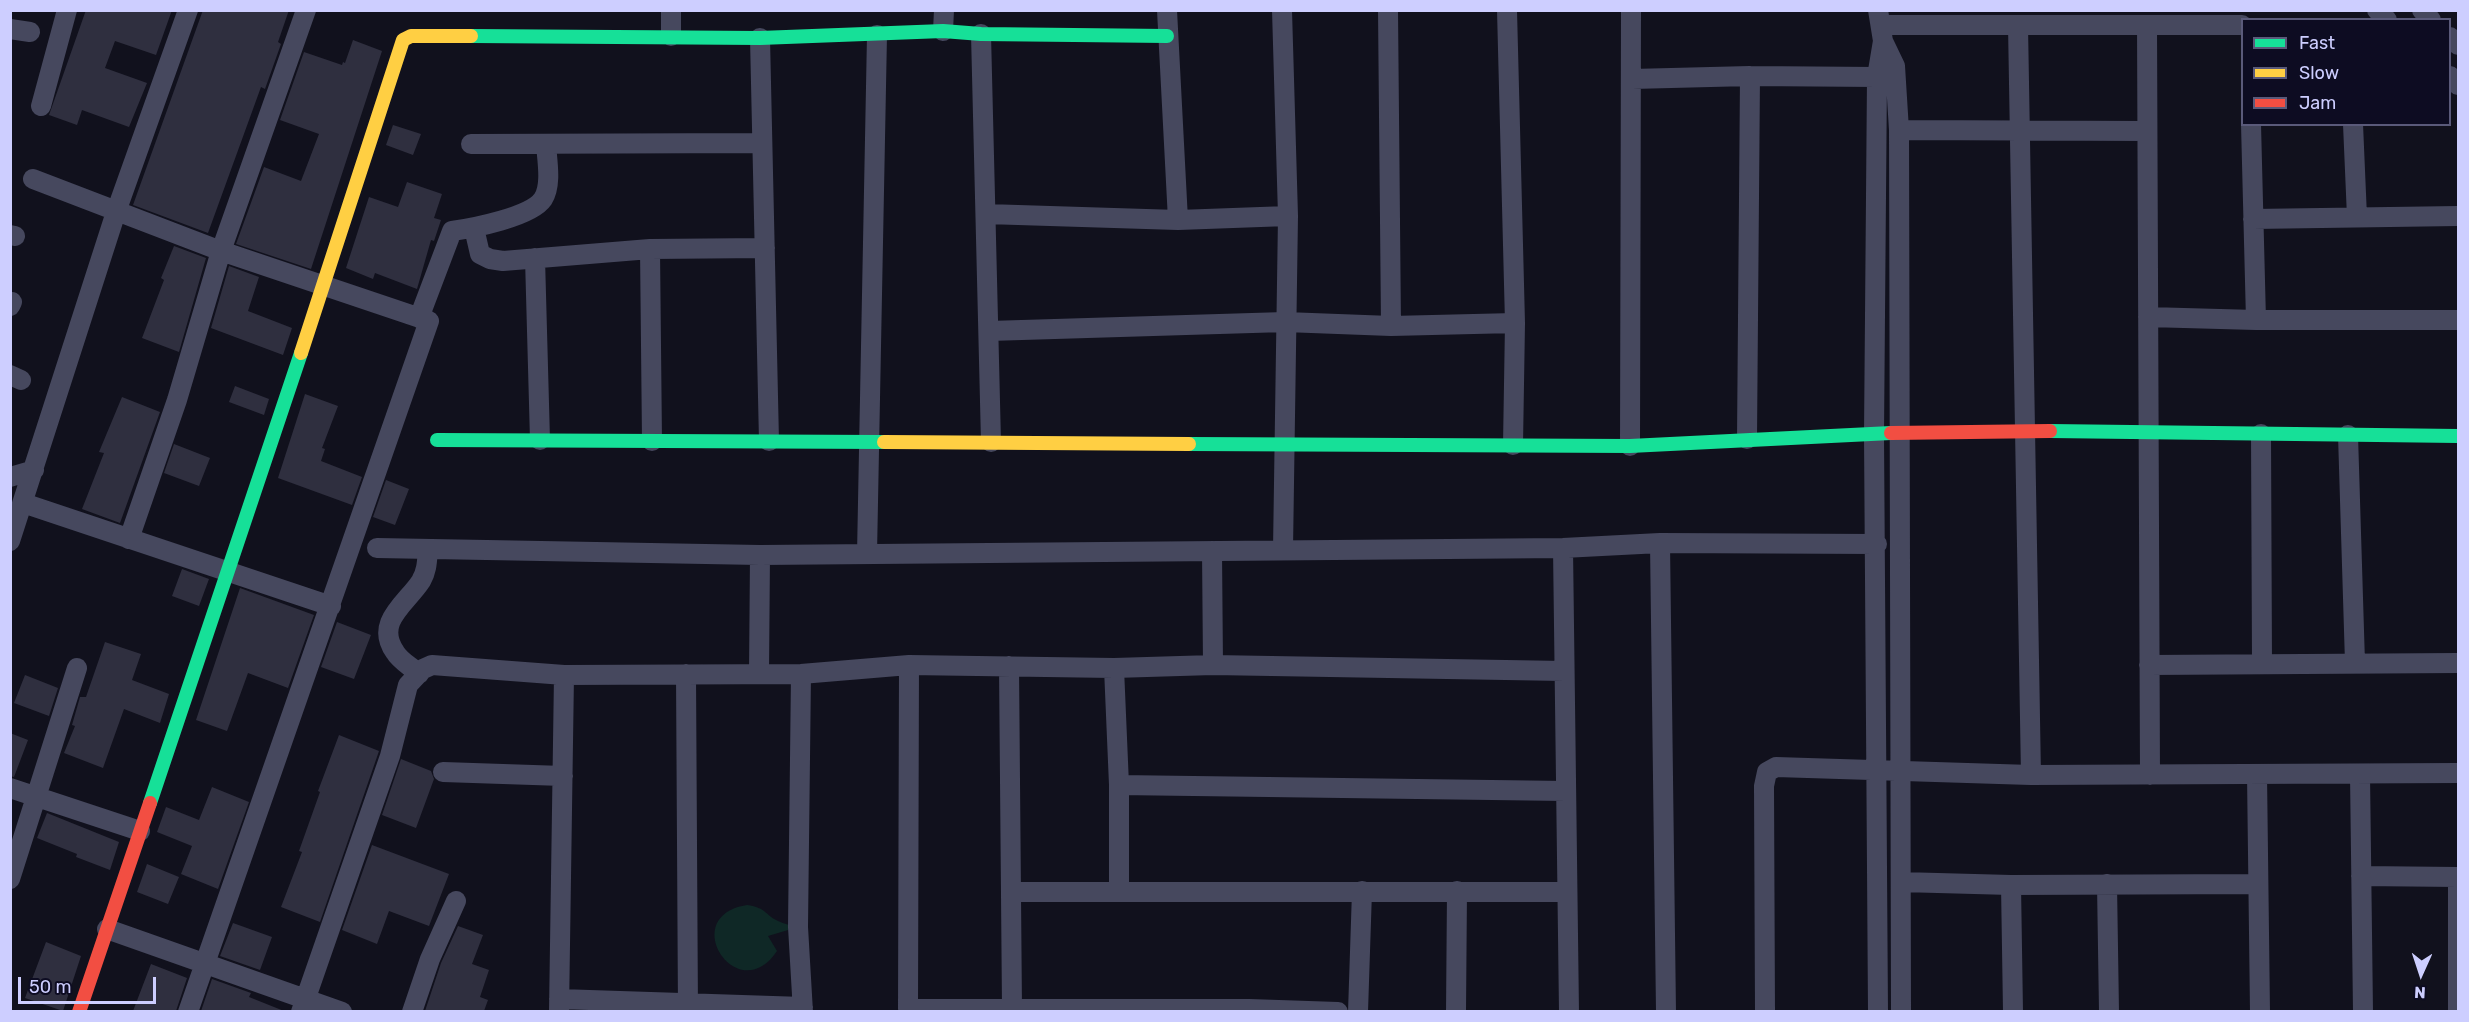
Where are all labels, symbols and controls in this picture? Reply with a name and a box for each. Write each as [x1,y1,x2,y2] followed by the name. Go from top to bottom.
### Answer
[2241,18,2451,126] legend
[2299,32,2335,54] text: Fast
[2299,62,2339,84] text: Slow
[2299,92,2336,114] text: Jam
[2391,944,2451,1004] north arrow
[21,965,159,1003] scale bar
[29,976,72,998] text: 50 m
[2414,983,2426,1002] text: N

